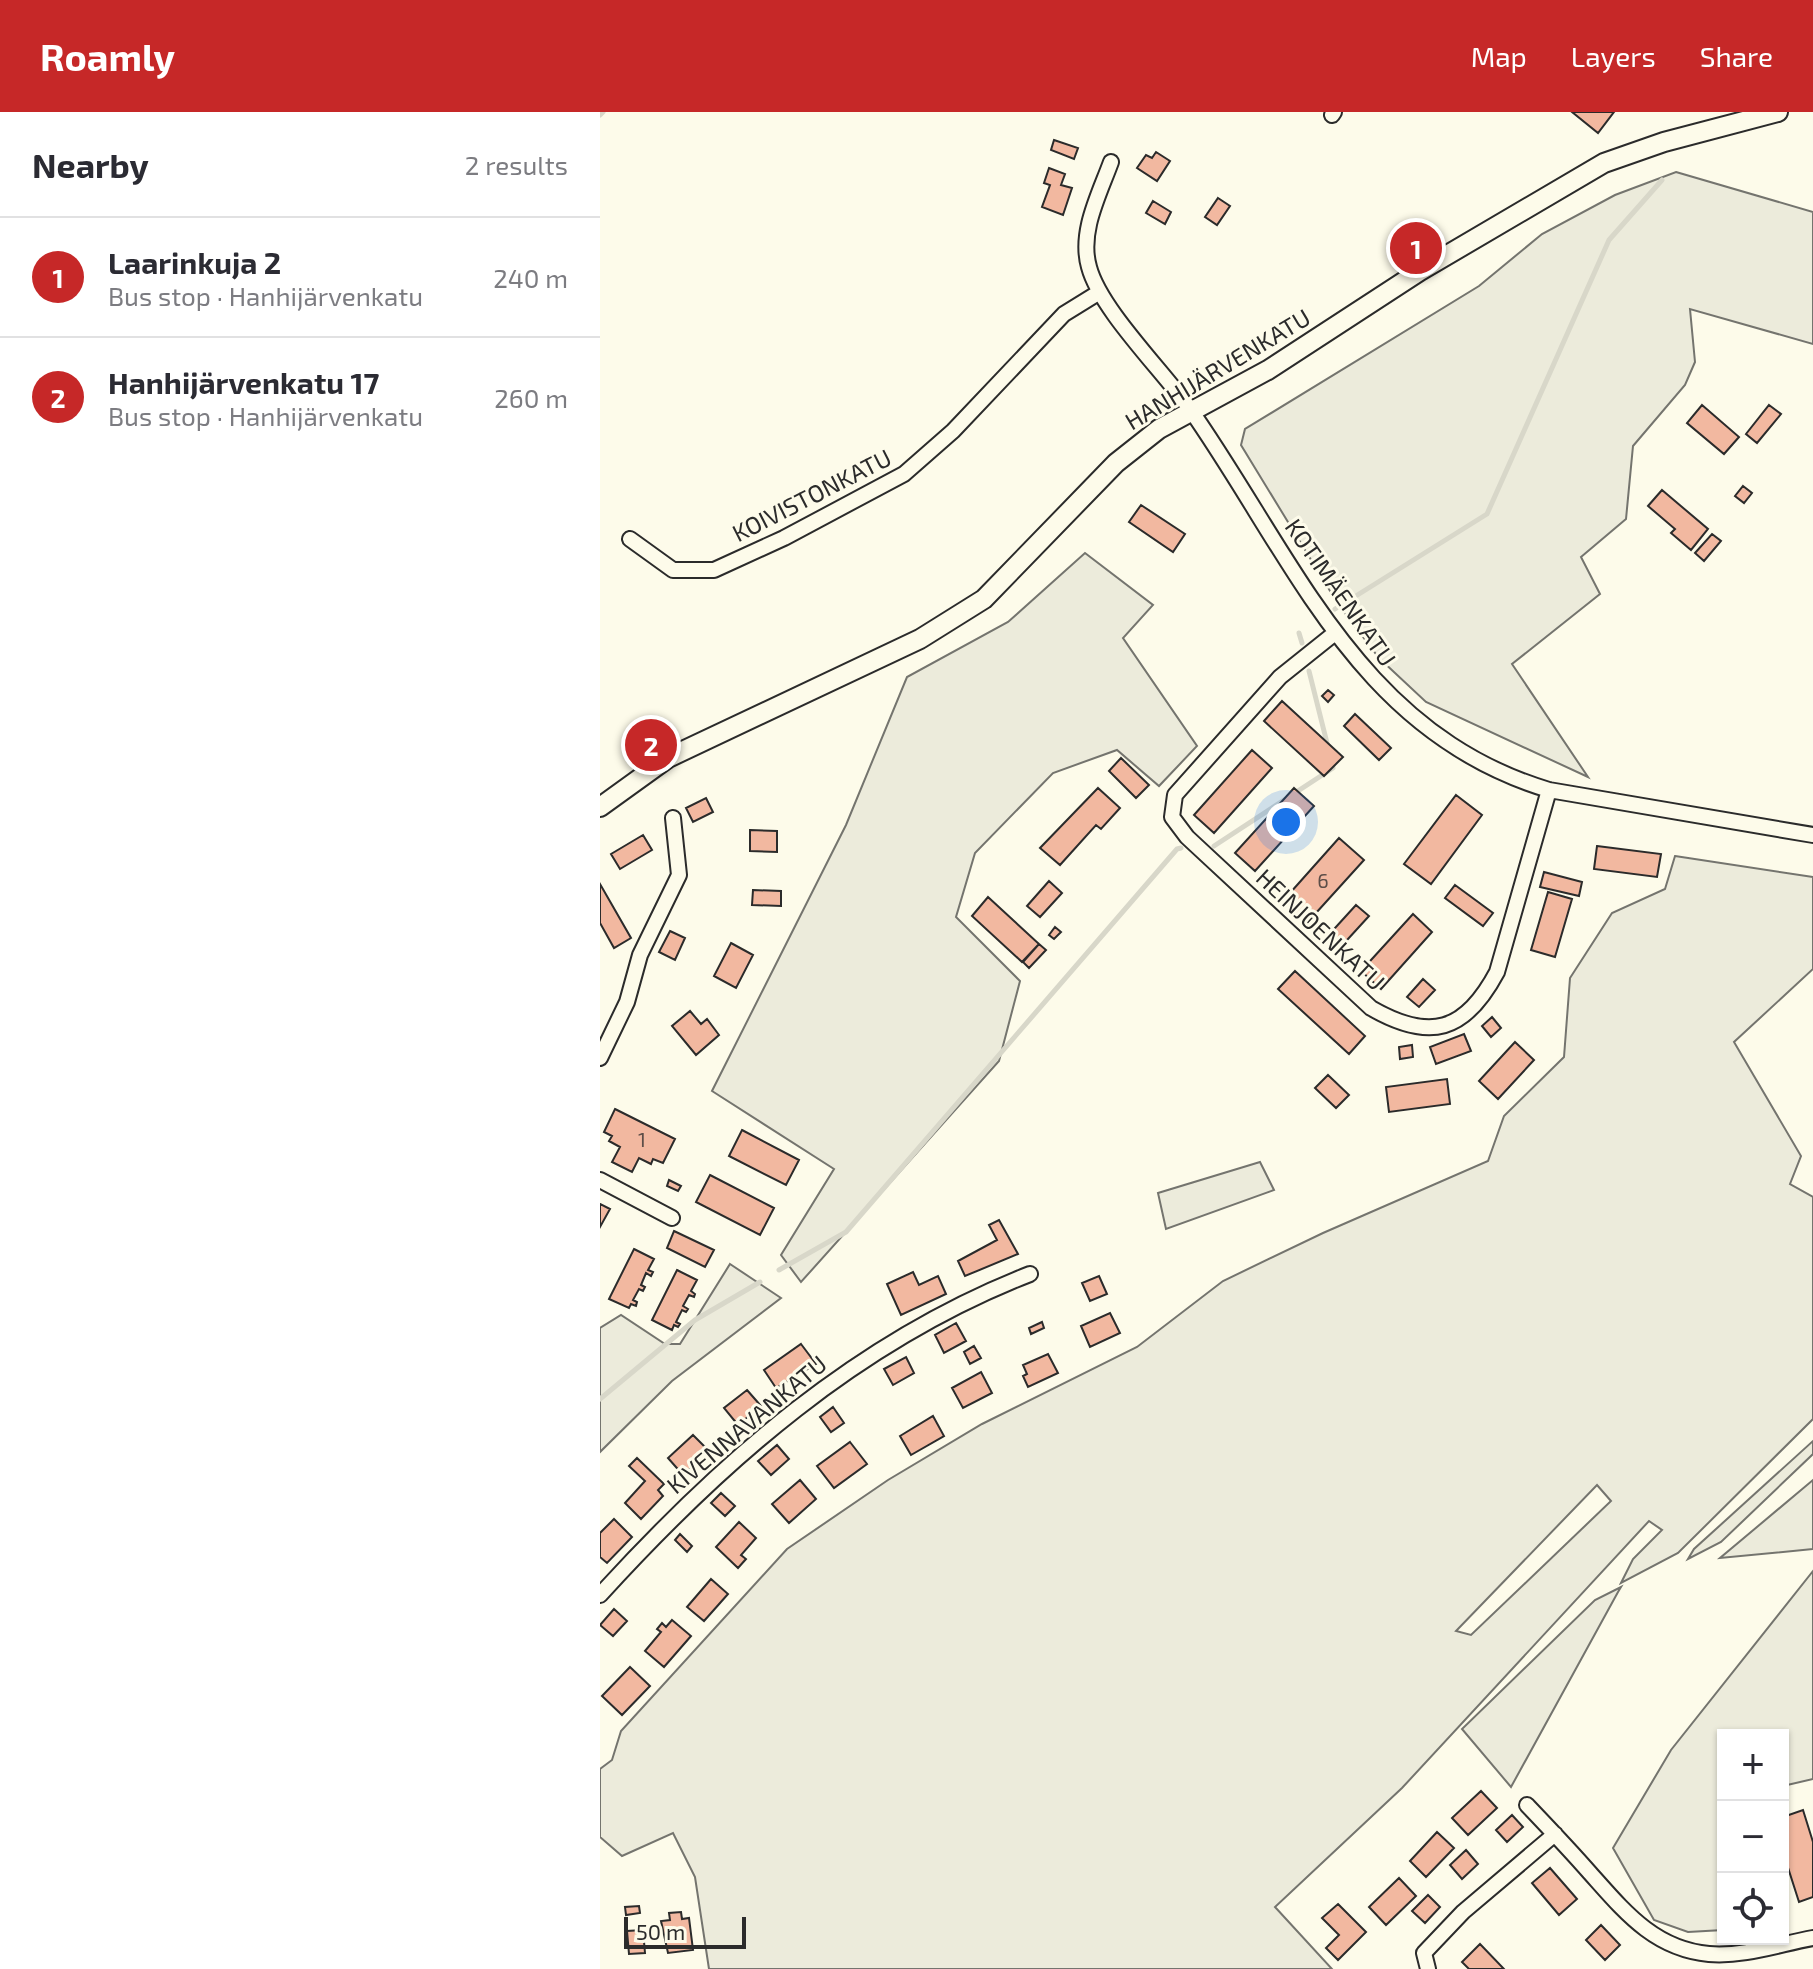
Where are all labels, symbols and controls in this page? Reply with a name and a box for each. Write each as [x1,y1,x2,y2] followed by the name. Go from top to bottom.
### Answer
[40,33,175,79] text: Roamly
[1471,39,1527,73] text: Map
[1571,39,1656,73] text: Layers
[1700,39,1773,73] text: Share
[32,144,149,185] text: Nearby
[465,149,568,180] text: 2 results
[1390,218,1442,278] pin: 1
[108,244,281,280] text: Laarinkuja 2
[52,262,64,293] text: 1
[493,262,568,293] text: 240 m
[108,280,423,311] text: Bus stop · Hanhijärvenkatu
[1119,302,1315,435] street label: HANHIJÄRVENKATU
[108,364,379,400] text: Hanhijärvenkatu 17
[50,382,66,413] text: 2
[494,382,568,413] text: 260 m
[108,400,423,431] text: Bus stop · Hanhijärvenkatu
[727,442,896,547] street label: KOIVISTONKATU
[1280,513,1403,672] street label: KOTIMÄENKATU
[625,715,677,775] pin: 2
[1266,802,1306,842] your location
[1251,862,1391,996] street label: HEINJOENKATU
[1317,868,1329,892] house number: 6
[638,1127,646,1151] house number: 1
[660,1349,832,1499] street label: KIVENNAVANKATU
[1717,1729,1789,1945] map controls
[1717,1729,1789,1801] button: +
[1717,1801,1789,1873] button: −
[1717,1873,1789,1945] button: locate
[624,1913,746,1949] scale bar
[636,1918,685,1944] text: 50 m

